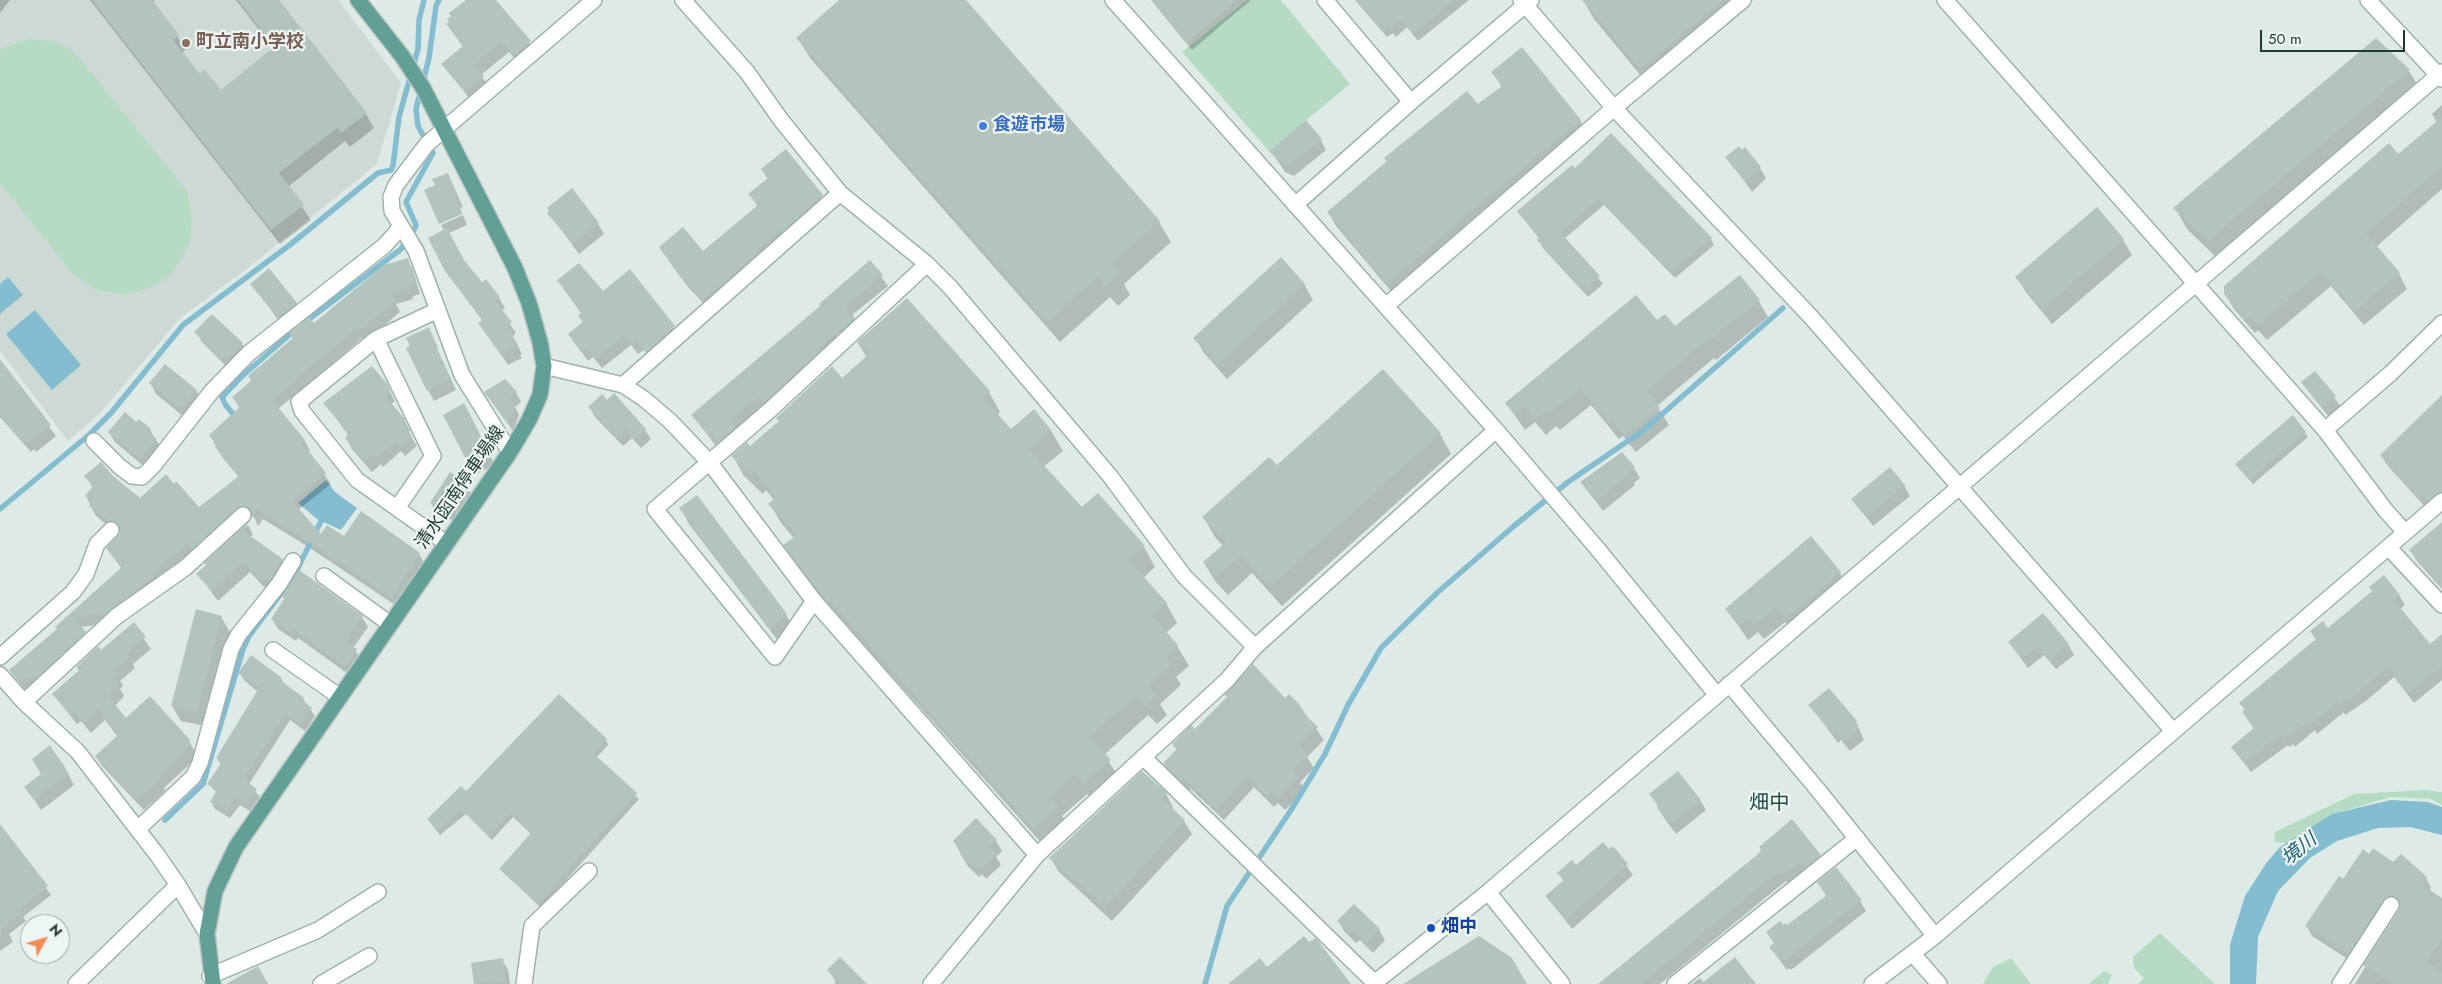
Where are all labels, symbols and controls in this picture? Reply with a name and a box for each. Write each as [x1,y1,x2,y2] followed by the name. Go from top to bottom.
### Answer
[2262,20,2407,52] scale bar
[2268,28,2302,50] text: 50 m
[196,32,304,54] place label: 町立南小学校
[180,37,192,49] marker: 町立南小学校
[993,115,1065,137] place label: 食遊市場
[977,120,989,132] marker: 食遊市場
[412,422,510,554] street label: 清水函南停車場線
[1749,792,1789,816] district label: 畑中
[2278,829,2322,871] water label: 境川
[20,914,70,964] north arrow
[1441,917,1477,939] place label: 畑中
[45,920,67,941] text: N
[1425,922,1437,934] marker: 畑中

